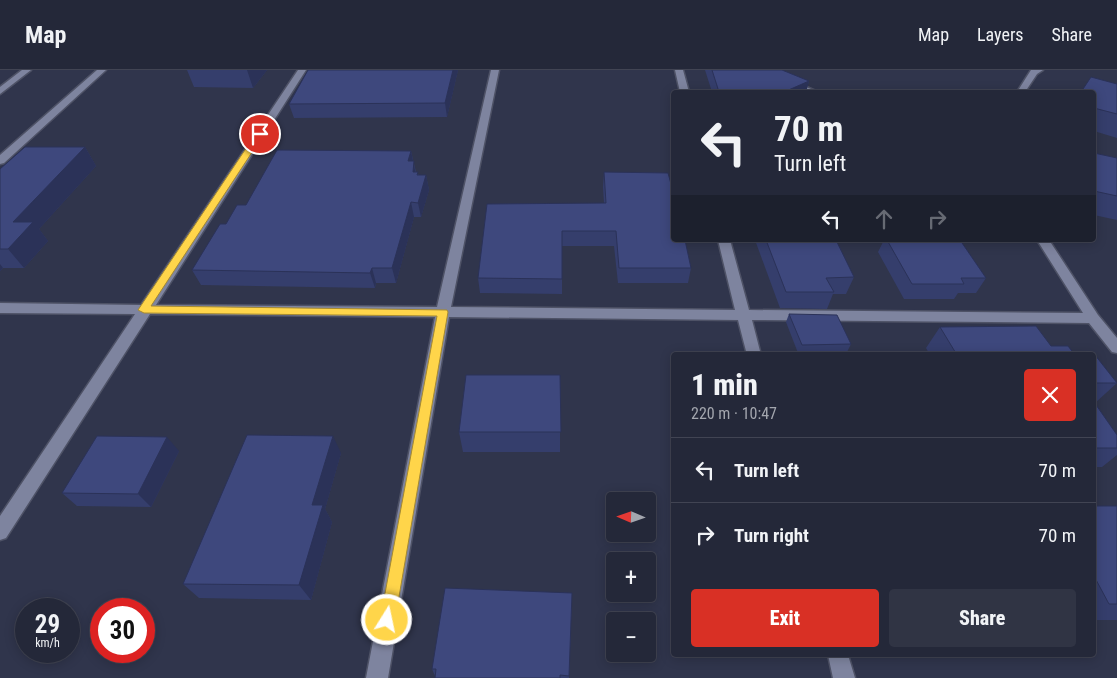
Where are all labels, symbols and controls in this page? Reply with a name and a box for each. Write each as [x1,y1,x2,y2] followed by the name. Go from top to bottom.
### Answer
[25,21,66,49] text: Map
[918,24,949,45] text: Map
[977,24,1024,45] text: Layers
[1052,24,1092,45] text: Share
[774,109,843,150] text: 70 m
[691,110,756,175] icon: left
[239,113,281,155] pin
[246,120,274,148] icon: arrive
[774,151,846,176] text: Turn left
[817,205,845,233] icon: left
[870,205,898,233] icon: ahead
[923,205,951,233] icon: right
[691,367,758,402] text: 1 min
[1024,369,1076,421] button: close
[691,404,777,423] text: 220 m · 10:47
[691,456,719,484] icon: left
[734,459,799,482] text: Turn left
[1039,459,1076,482] text: 70 m
[606,492,656,542] north arrow
[606,492,656,662] map controls
[691,521,719,549] icon: right
[734,524,809,547] text: Turn right
[1039,524,1076,547] text: 70 m
[606,552,656,602] button: +
[691,589,879,647] button: Exit
[889,589,1076,647] button: Share
[360,593,412,645] position arrow
[90,598,155,663] speed limit sign: 30
[35,610,60,639] text: 29
[606,612,656,662] button: −
[35,636,60,650] text: km/h

